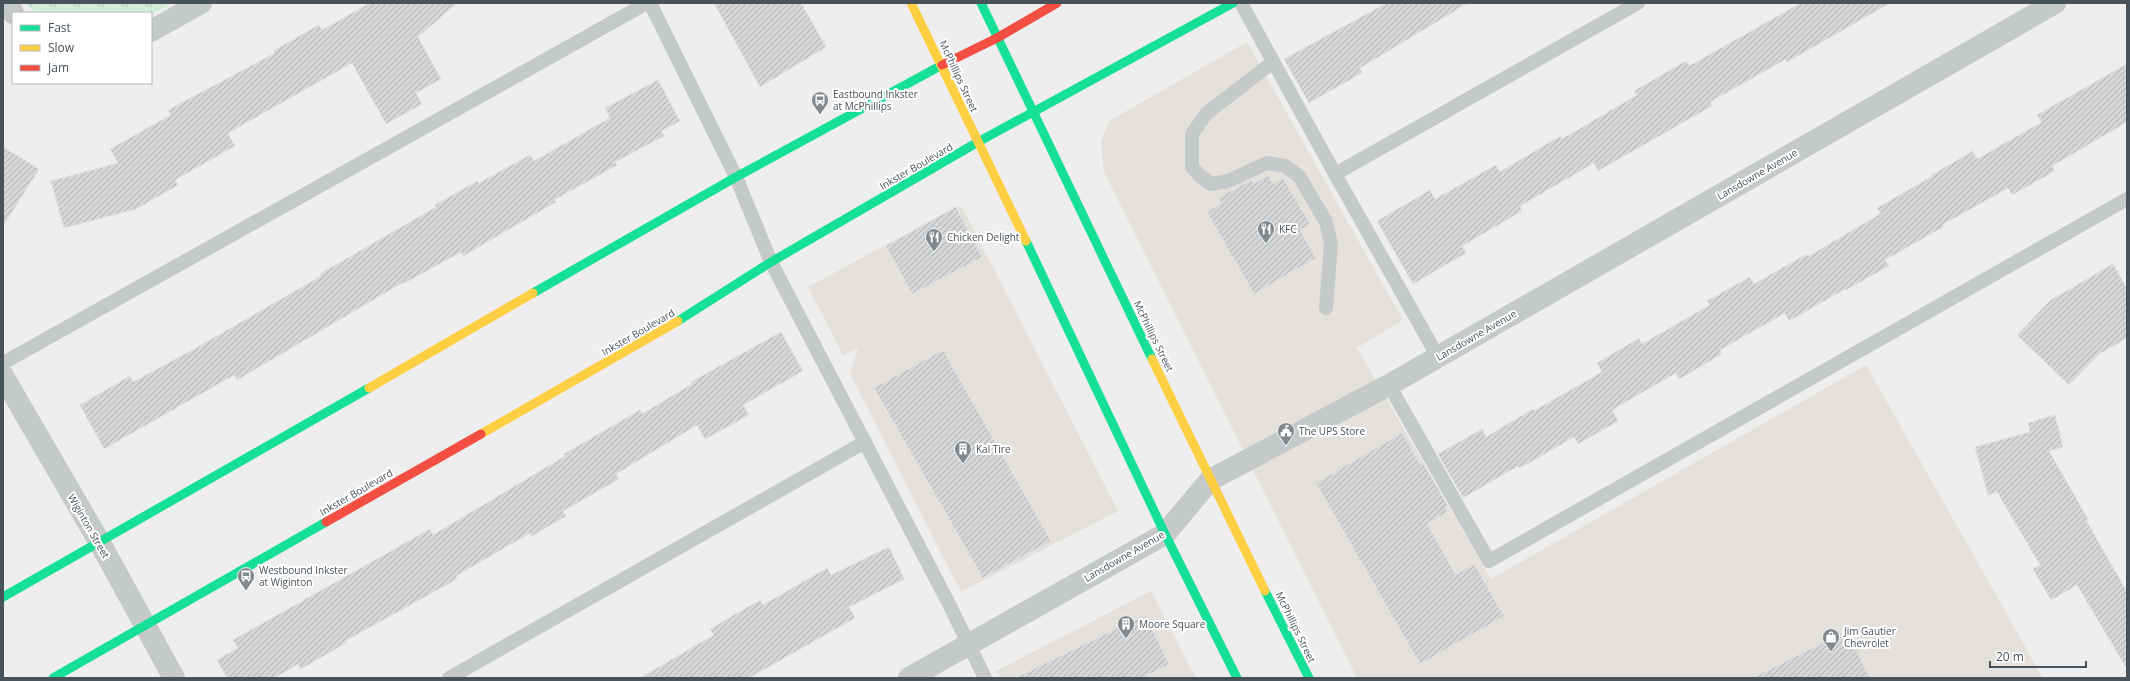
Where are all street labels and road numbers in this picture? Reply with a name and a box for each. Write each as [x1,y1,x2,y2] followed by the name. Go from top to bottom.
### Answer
[936,38,982,114] street label: McPhillips Street
[877,139,955,193] street label: Inkster Boulevard
[1714,145,1800,203] street label: Lansdowne Avenue
[1131,298,1177,374] street label: McPhillips Street
[599,305,677,359] street label: Inkster Boulevard
[1433,306,1519,364] street label: Lansdowne Avenue
[317,465,395,519] street label: Inkster Boulevard
[65,491,113,561] street label: Wiginton Street
[1081,527,1167,585] street label: Lansdowne Avenue
[1273,589,1319,665] street label: McPhillips Street

